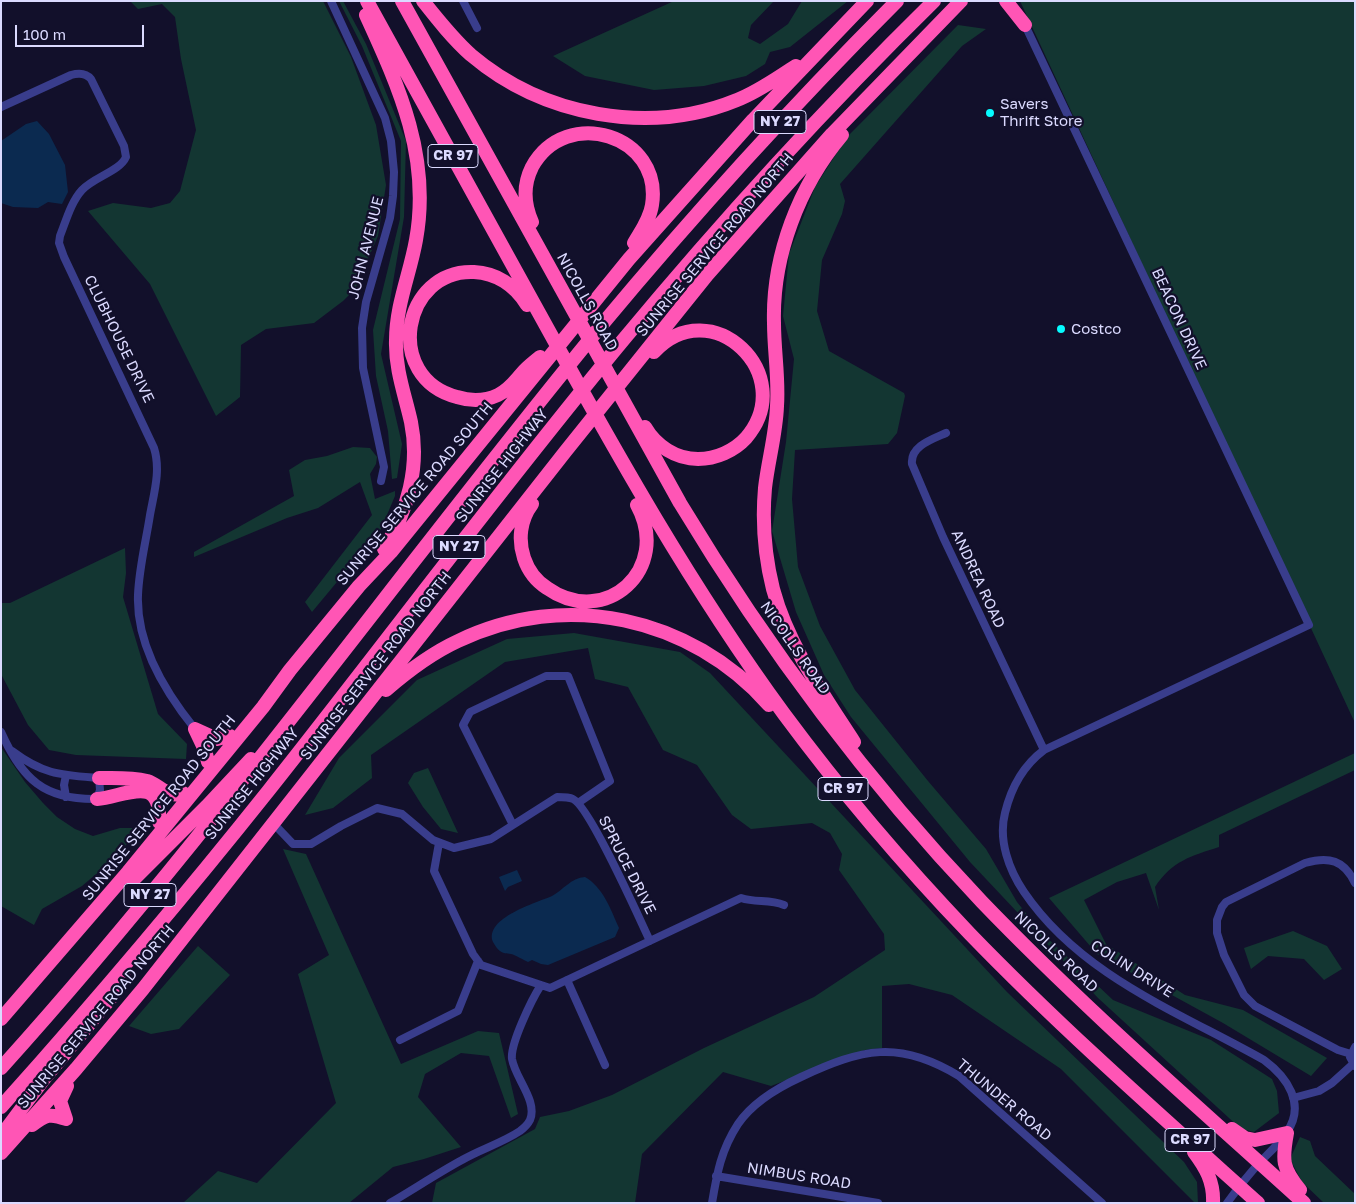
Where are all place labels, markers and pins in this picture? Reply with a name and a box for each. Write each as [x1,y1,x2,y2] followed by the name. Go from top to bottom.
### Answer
[1000,95,1082,130] place label: Savers Thrift Store
[984,107,996,119] marker: Savers Thrift Store
[1071,320,1121,338] place label: Costco
[1055,323,1067,335] marker: Costco

